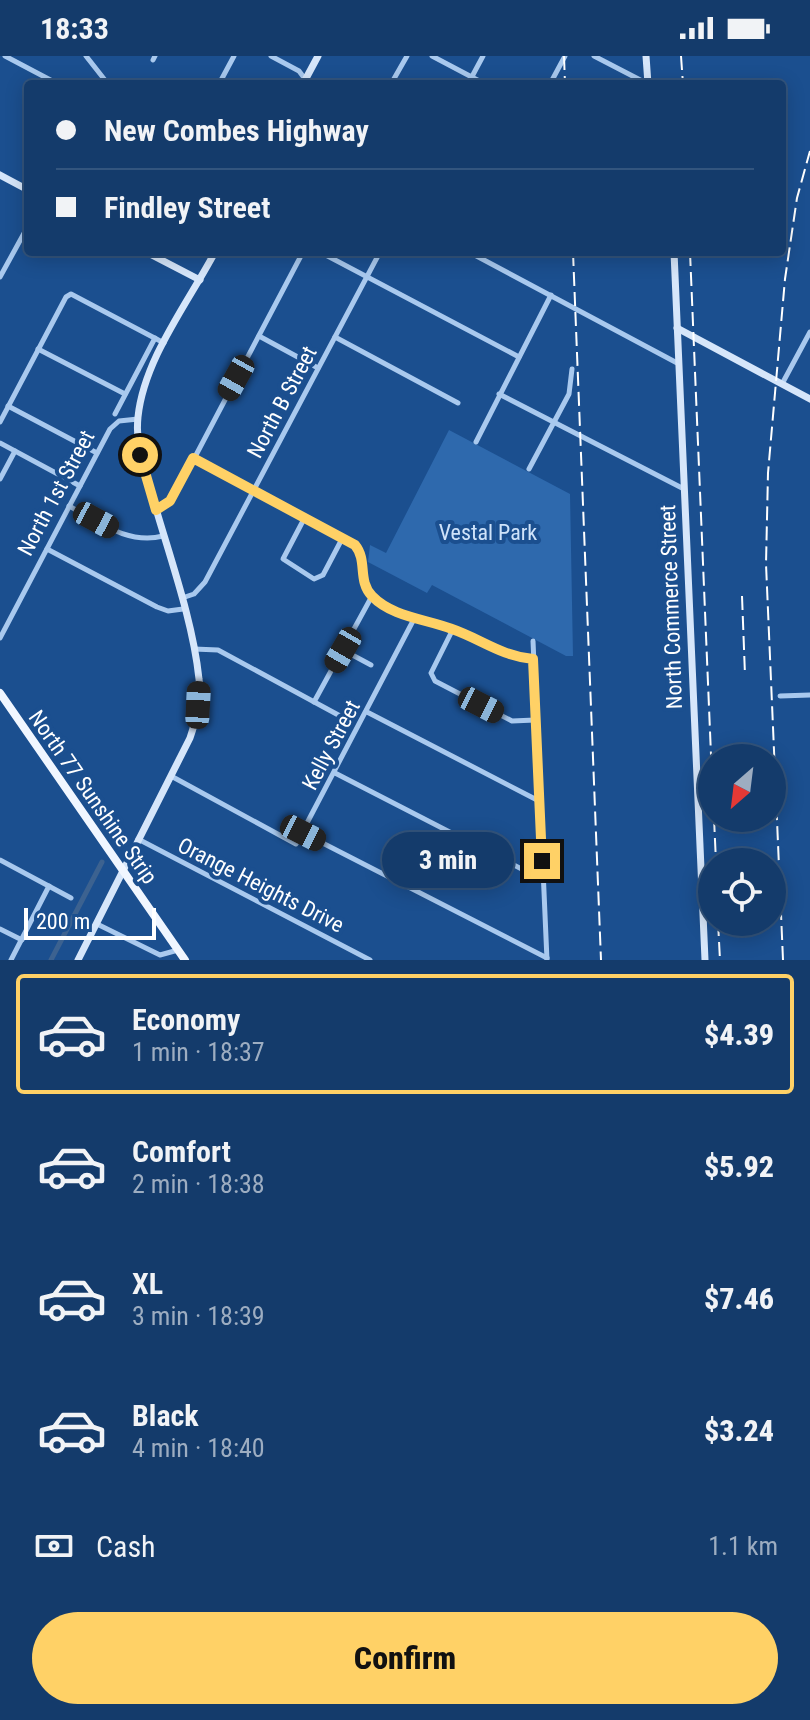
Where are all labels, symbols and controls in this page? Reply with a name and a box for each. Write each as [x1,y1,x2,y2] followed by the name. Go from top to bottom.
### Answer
[40,11,109,46] text: 18:33
[104,113,369,148] text: New Combes Highway
[104,190,270,225] text: Findley Street
[242,342,322,462] street label: North B Street
[214,351,258,405] car
[13,426,99,560] street label: North 1st Street
[122,437,158,473] route start
[69,498,123,542] car
[655,504,687,710] street label: North Commerce Street
[439,520,537,545] park label: Vestal Park
[321,623,365,677] car
[185,680,211,730] car
[454,683,508,727] car
[297,696,365,794] street label: Kelly Street
[24,706,162,888] street label: North 77 Sunshine Strip
[698,744,786,832] north arrow
[698,744,786,936] map controls
[276,811,330,855] car
[174,832,348,938] street label: Orange Heights Drive
[382,833,514,889] callout: 3 min
[524,843,560,879] route end
[419,845,477,875] text: 3 min
[698,848,786,936] button: locate
[24,904,156,940] scale bar
[36,909,90,934] text: 200 m
[36,998,108,1070] icon: car
[132,1002,240,1037] text: Economy
[704,1017,774,1052] text: $4.39
[132,1037,265,1067] text: 1 min · 18:37
[36,1130,108,1202] icon: car
[132,1134,231,1169] text: Comfort
[704,1149,774,1184] text: $5.92
[132,1169,265,1199] text: 2 min · 18:38
[36,1262,108,1334] icon: car
[132,1266,163,1301] text: XL
[704,1281,774,1316] text: $7.46
[132,1301,265,1331] text: 3 min · 18:39
[36,1394,108,1466] icon: car
[132,1398,199,1433] text: Black
[704,1413,774,1448] text: $3.24
[132,1433,265,1463] text: 4 min · 18:40
[32,1524,76,1568] icon: cash
[96,1529,156,1564] text: Cash
[708,1531,778,1561] text: 1.1 km
[32,1612,778,1704] button: Confirm

